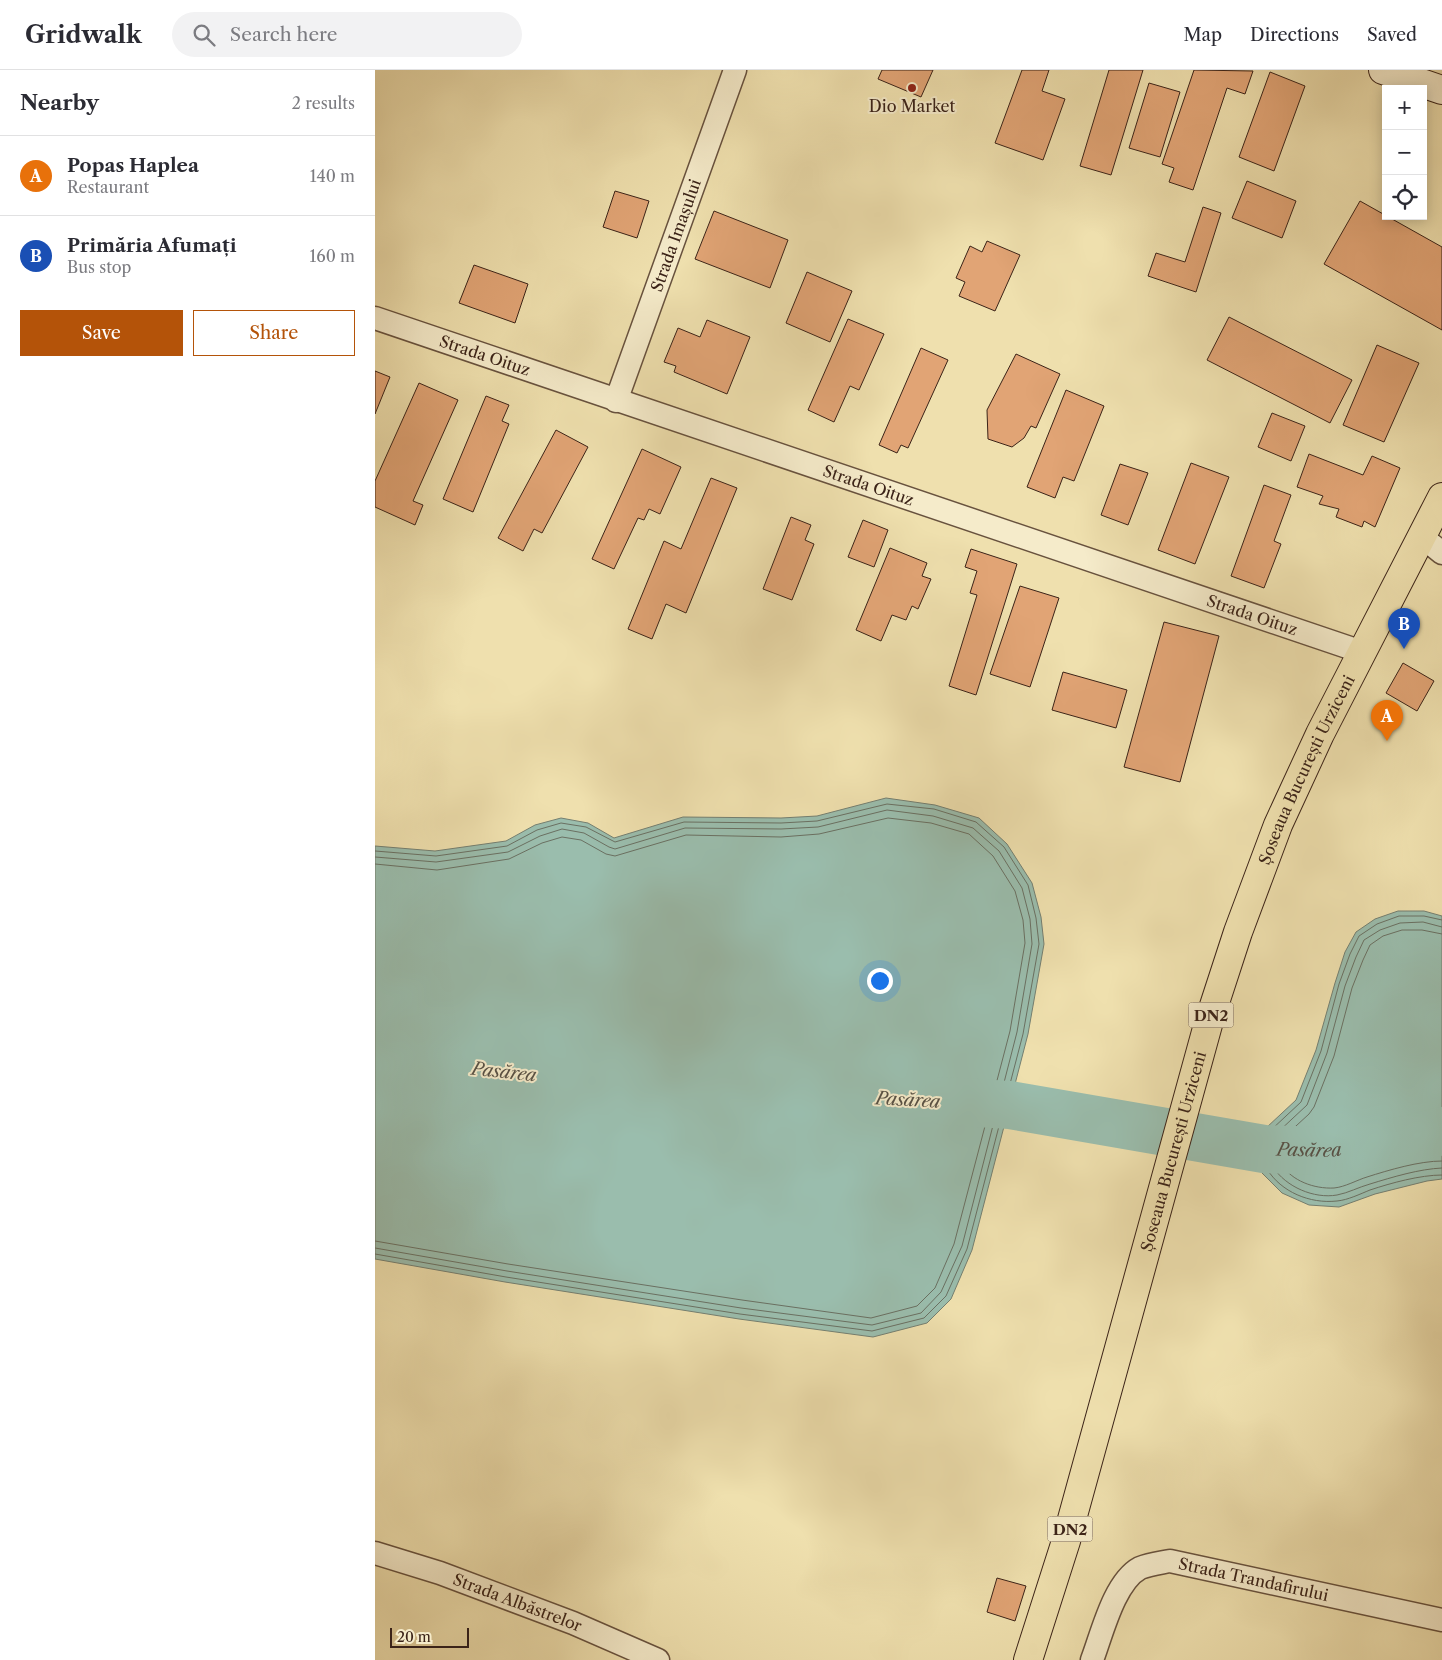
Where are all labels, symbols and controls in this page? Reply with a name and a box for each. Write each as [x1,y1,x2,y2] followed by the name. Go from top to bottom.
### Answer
[172,12,522,57] search box
[25,20,142,49] text: Gridwalk
[190,21,218,49] icon: search
[230,23,338,46] text: Search here
[1183,24,1222,46] text: Map
[1250,24,1339,46] text: Directions
[1367,24,1417,46] text: Saved
[906,82,918,94] marker: Dio Market
[1382,85,1427,220] map controls
[1382,85,1427,130] button: +
[20,90,99,115] text: Nearby
[292,93,355,113] text: 2 results
[869,96,956,116] place label: Dio Market
[1382,130,1427,175] button: −
[67,154,199,177] text: Popas Haplea
[30,166,42,186] text: A
[310,166,355,186] text: 140 m
[1382,175,1427,220] button: locate
[646,176,705,294] street label: Strada Imașului
[67,177,149,197] text: Restaurant
[67,234,237,257] text: Primăria Afumați
[30,246,42,266] text: B
[310,246,355,266] text: 160 m
[67,257,131,277] text: Bus stop
[20,310,183,356] button: Save
[193,310,355,356] button: Share
[437,331,533,380] street label: Strada Oituz
[821,460,917,510] street label: Strada Oituz
[1204,590,1300,639] street label: Strada Oituz
[1388,608,1420,649] pin: B
[1254,671,1359,867] street label: Șoseaua București Urziceni
[1371,700,1403,741] pin: A
[867,968,893,994] your location
[1189,1002,1233,1028] road number: DN2
[1136,1049,1210,1254] street label: Șoseaua București Urziceni
[469,1057,538,1086] water label: Pasărea
[873,1087,941,1113] water label: Pasărea
[1274,1138,1343,1162] water label: Pasărea
[1047,1516,1093,1542] road number: DN2
[1177,1553,1330,1605] street label: Strada Trandafirului
[450,1569,585,1636] street label: Strada Albăstrelor
[390,1625,469,1648] scale bar
[397,1628,431,1646] text: 20 m

